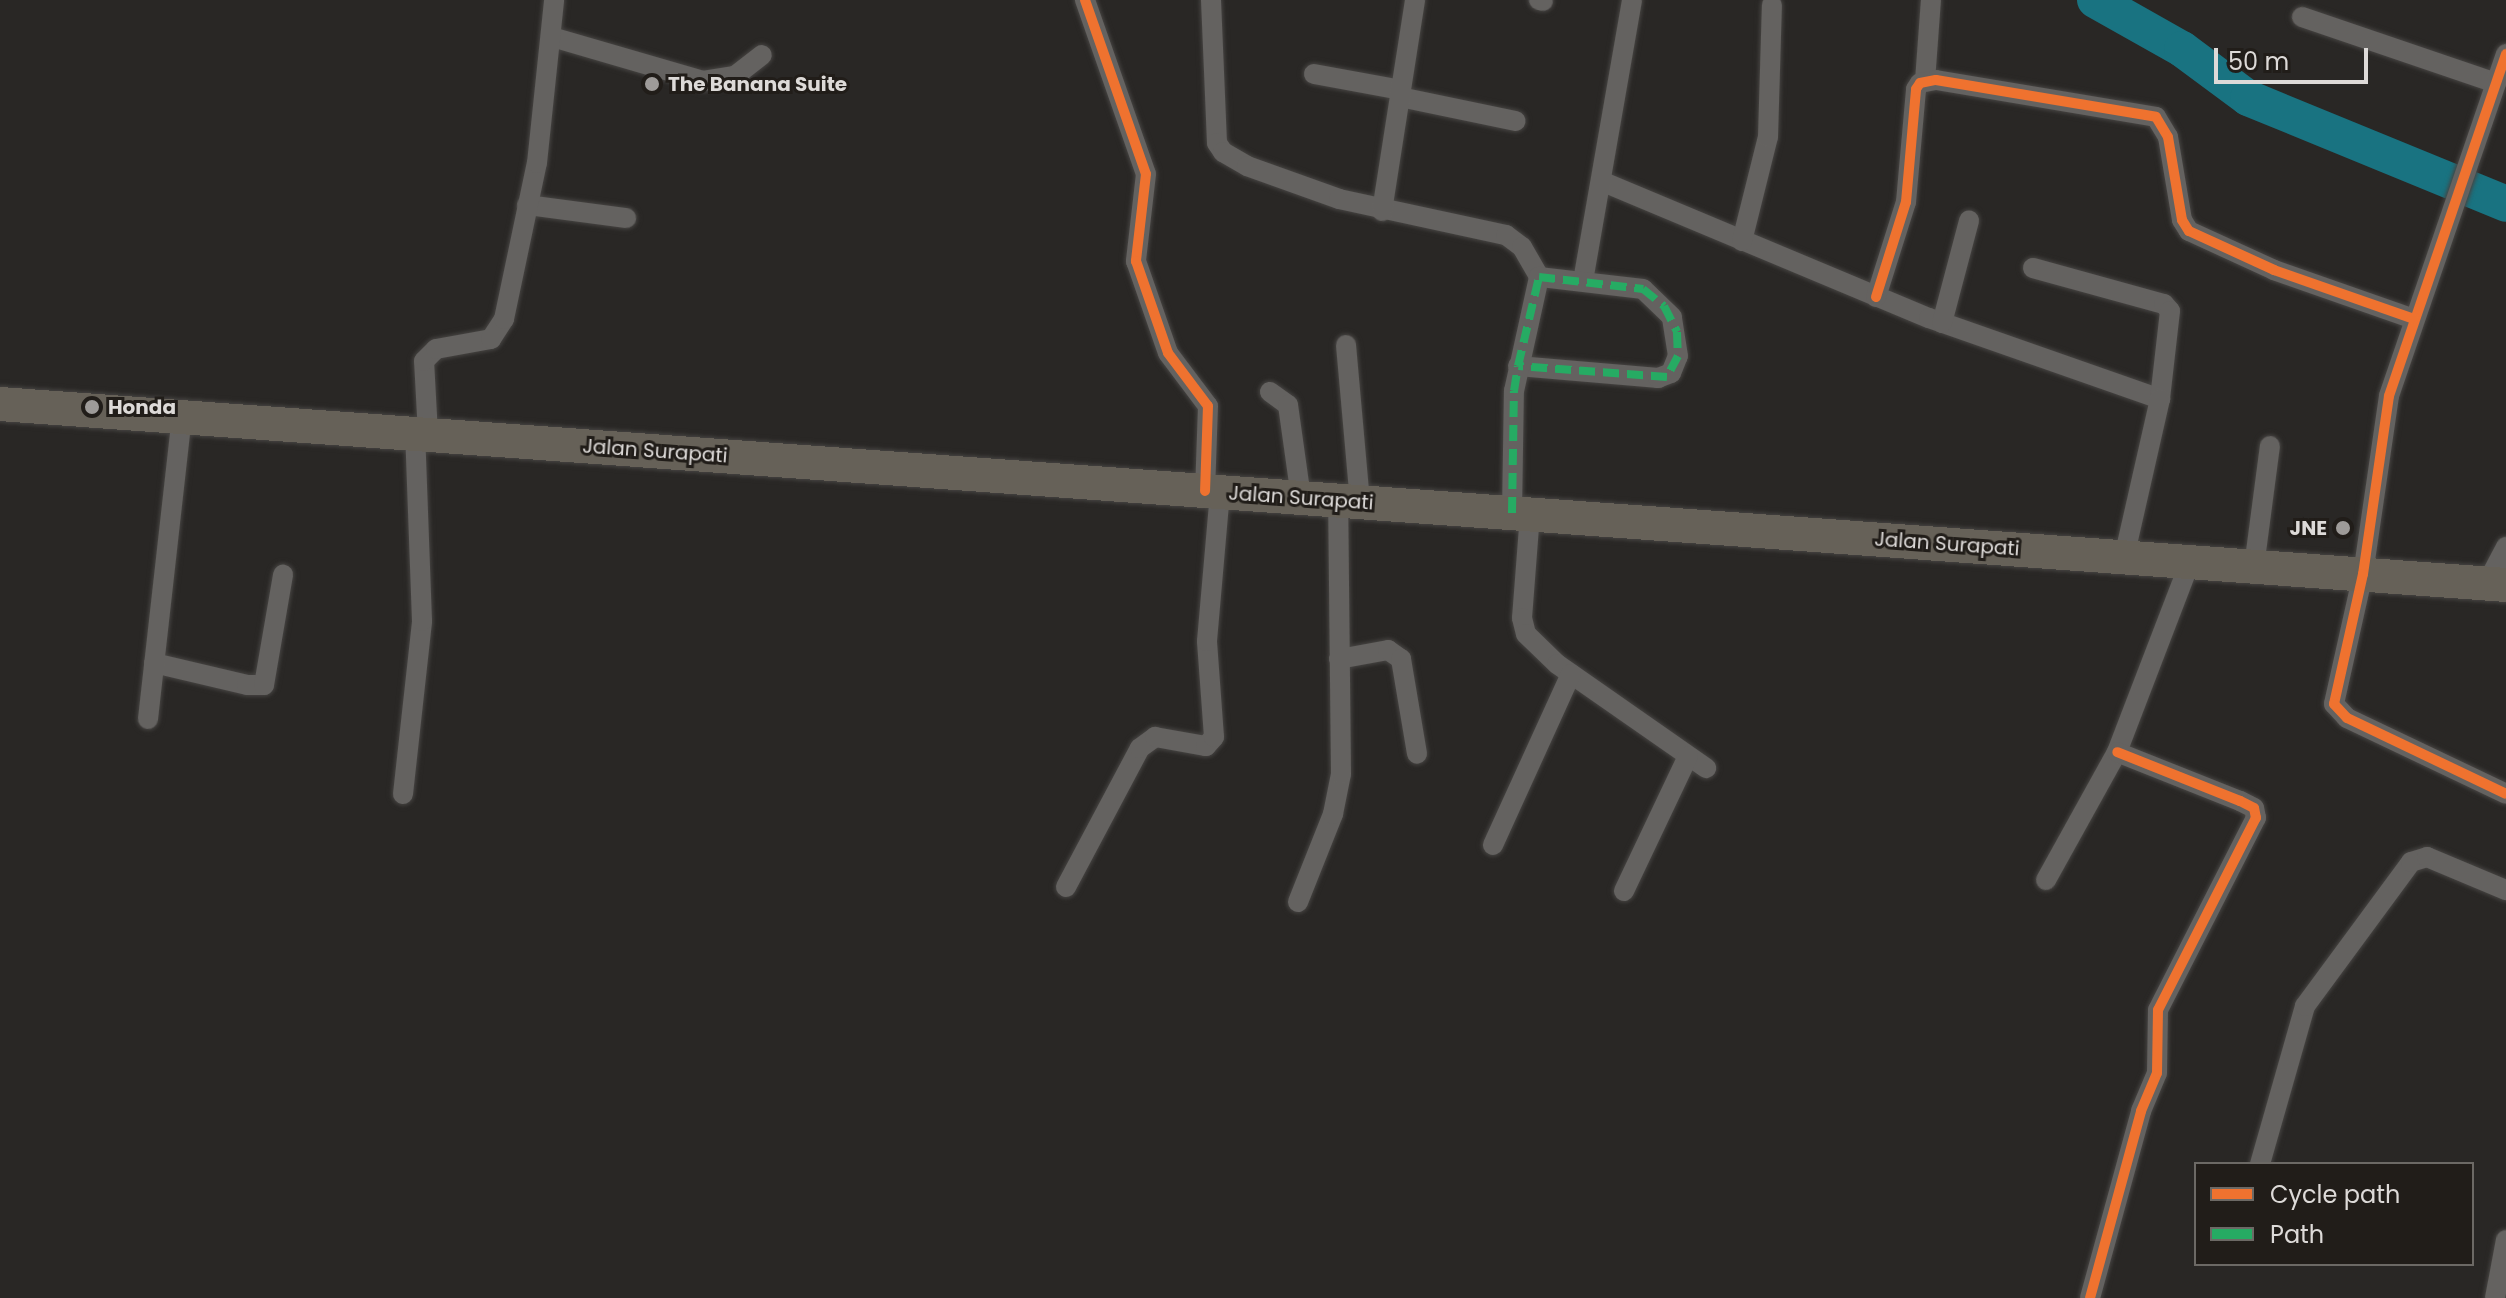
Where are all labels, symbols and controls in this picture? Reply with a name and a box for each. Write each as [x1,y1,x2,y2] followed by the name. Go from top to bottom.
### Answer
[2218,32,2372,82] scale bar
[2228,45,2289,78] text: 50 m
[668,72,847,96] place label: The Banana Suite
[643,75,661,93] marker: The Banana Suite
[108,395,176,419] place label: Honda
[83,398,101,416] marker: Honda
[582,434,728,468] street label: Jalan Surapati
[1228,481,1374,515] street label: Jalan Surapati
[2290,516,2327,540] place label: JNE
[2334,519,2352,537] marker: JNE
[1874,527,2020,561] street label: Jalan Surapati
[2194,1162,2474,1266] legend
[2270,1178,2400,1211] text: Cycle path
[2270,1218,2324,1251] text: Path

